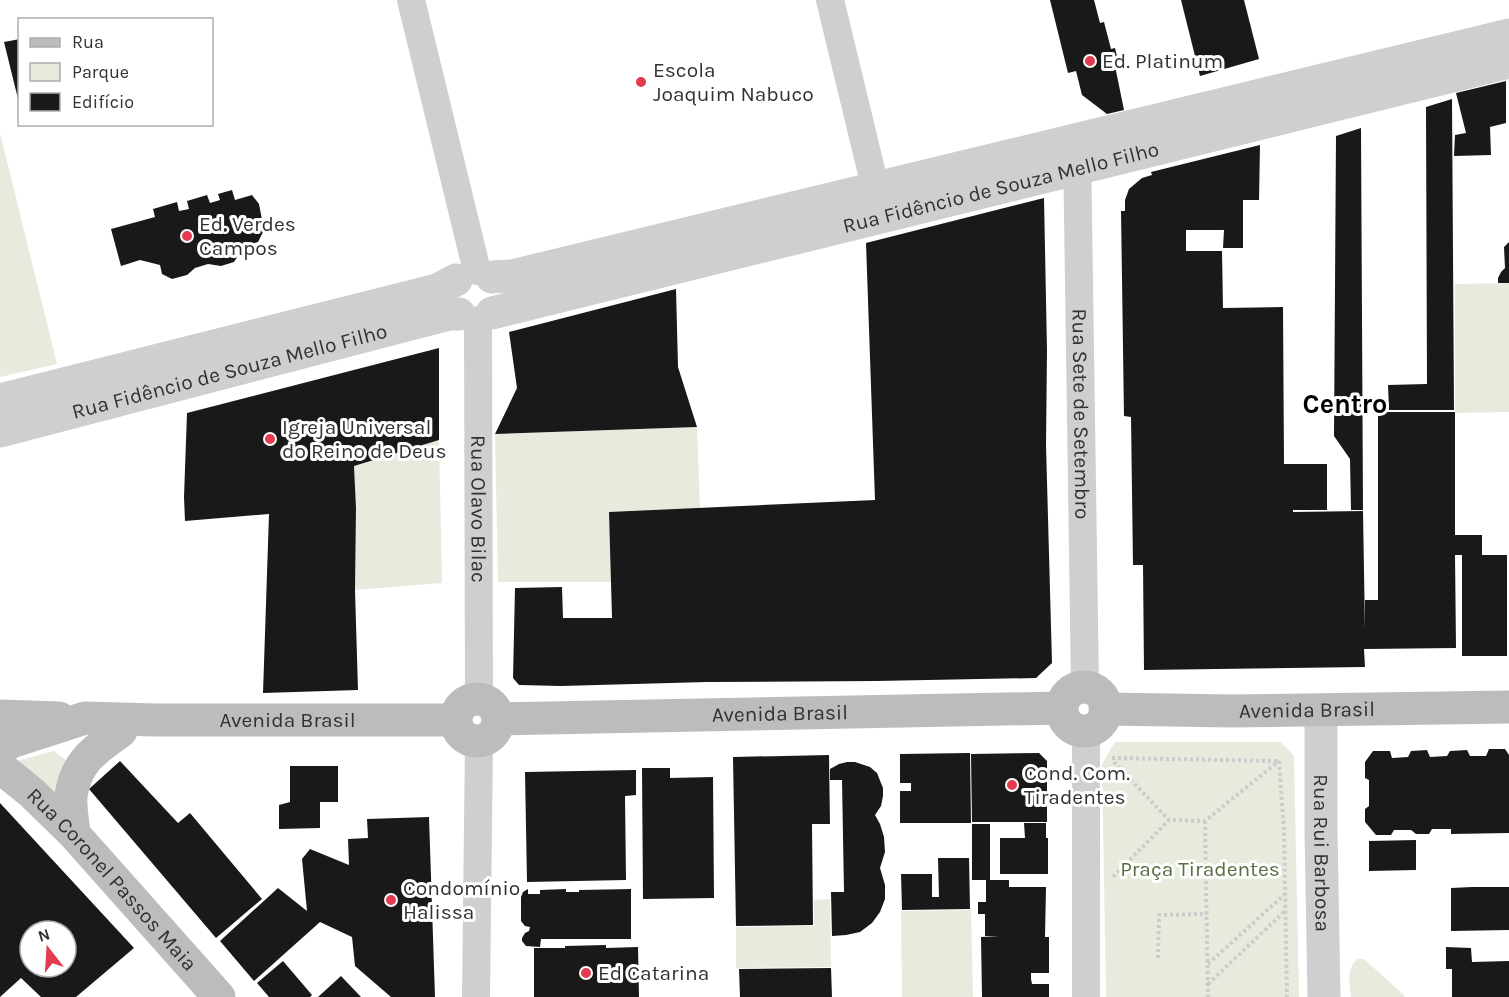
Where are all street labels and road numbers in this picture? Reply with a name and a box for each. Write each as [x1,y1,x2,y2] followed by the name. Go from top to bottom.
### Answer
[840,137,1161,238] street label: Rua Fidêncio de Souza Mello Filho
[1067,308,1095,520] street label: Rua Sete de Setembro
[69,319,390,424] street label: Rua Fidêncio de Souza Mello Filho
[466,435,491,583] street label: Rua Olavo Bilac
[1239,697,1375,723] street label: Avenida Brasil
[712,700,848,727] street label: Avenida Brasil
[219,708,356,732] street label: Avenida Brasil
[1309,774,1335,932] street label: Rua Rui Barbosa
[22,783,202,976] street label: Rua Coronel Passos Maia

